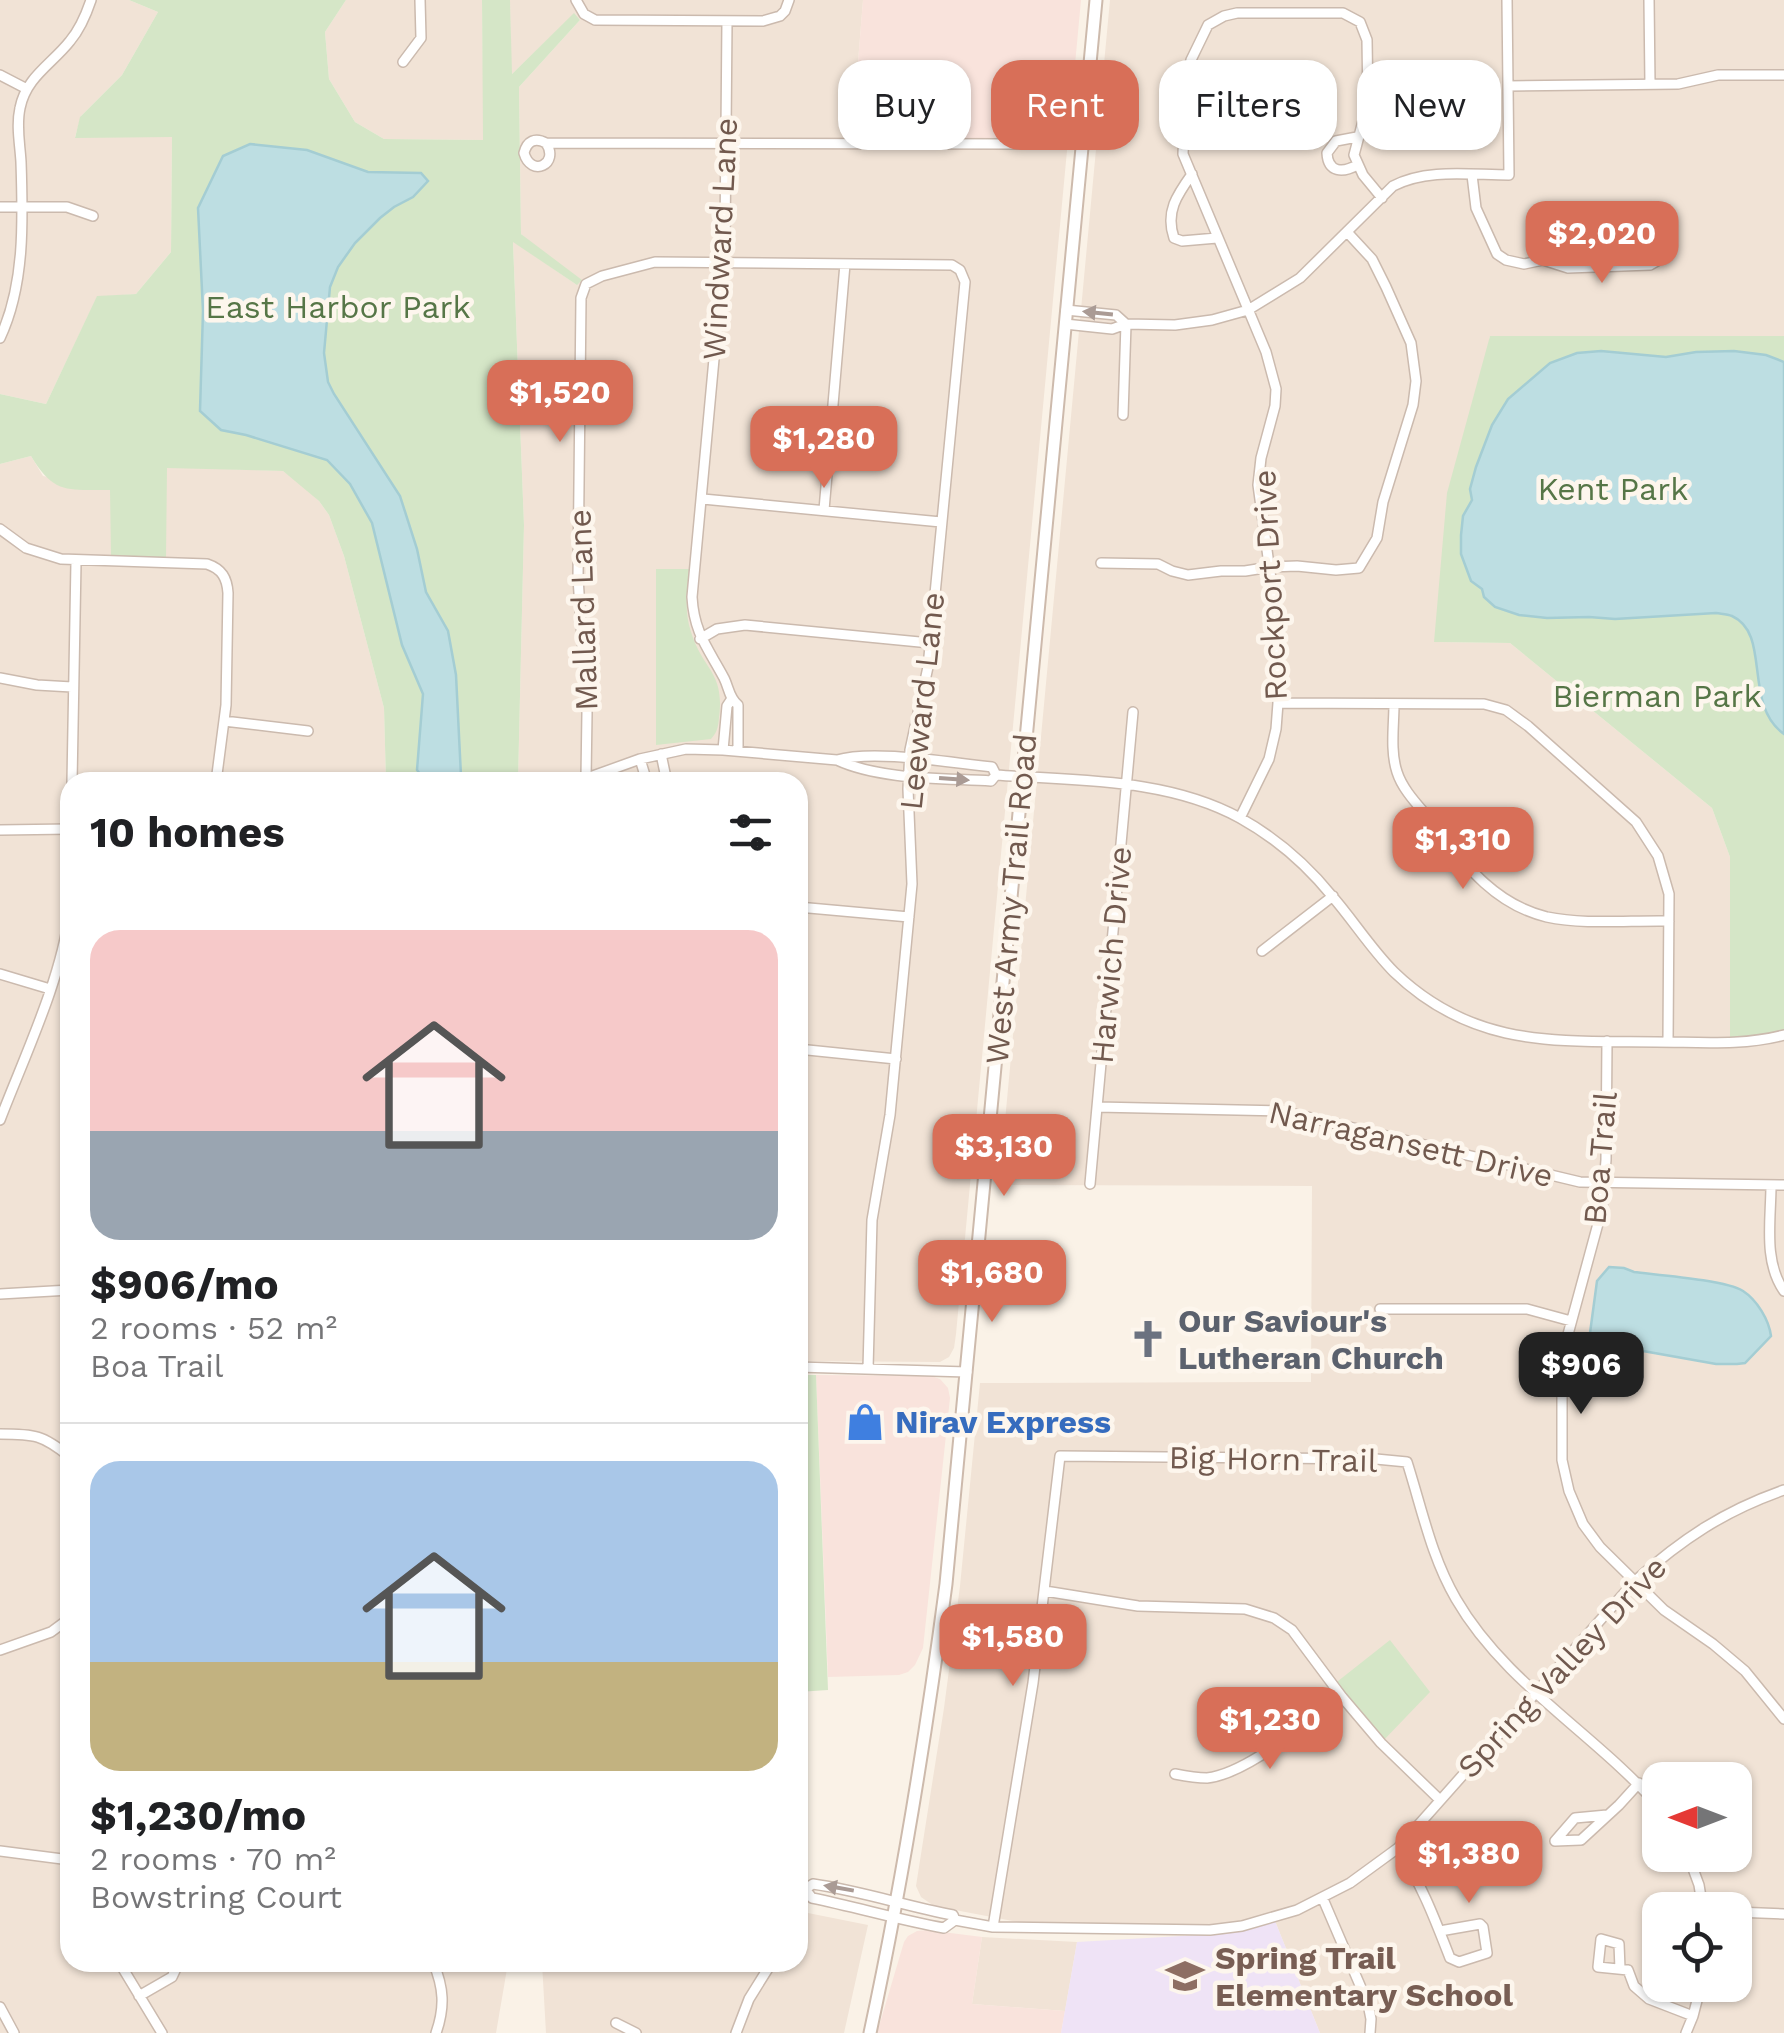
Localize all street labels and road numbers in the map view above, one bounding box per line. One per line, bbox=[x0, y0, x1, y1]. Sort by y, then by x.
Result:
street label: Windward Lane bbox=[695, 117, 745, 361]
street label: Rockport Drive bbox=[1245, 469, 1295, 701]
street label: Mallard Lane bbox=[560, 508, 606, 712]
street label: Leeward Lane bbox=[892, 590, 952, 812]
street label: West Army Trail Road bbox=[978, 732, 1044, 1066]
street label: Harwich Drive bbox=[1083, 845, 1139, 1065]
street label: Boa Trail bbox=[1575, 1090, 1625, 1226]
street label: Narragansett Drive bbox=[1265, 1093, 1557, 1195]
street label: Big Horn Trail bbox=[1168, 1438, 1378, 1480]
street label: Spring Valley Drive bbox=[1450, 1548, 1674, 1786]

